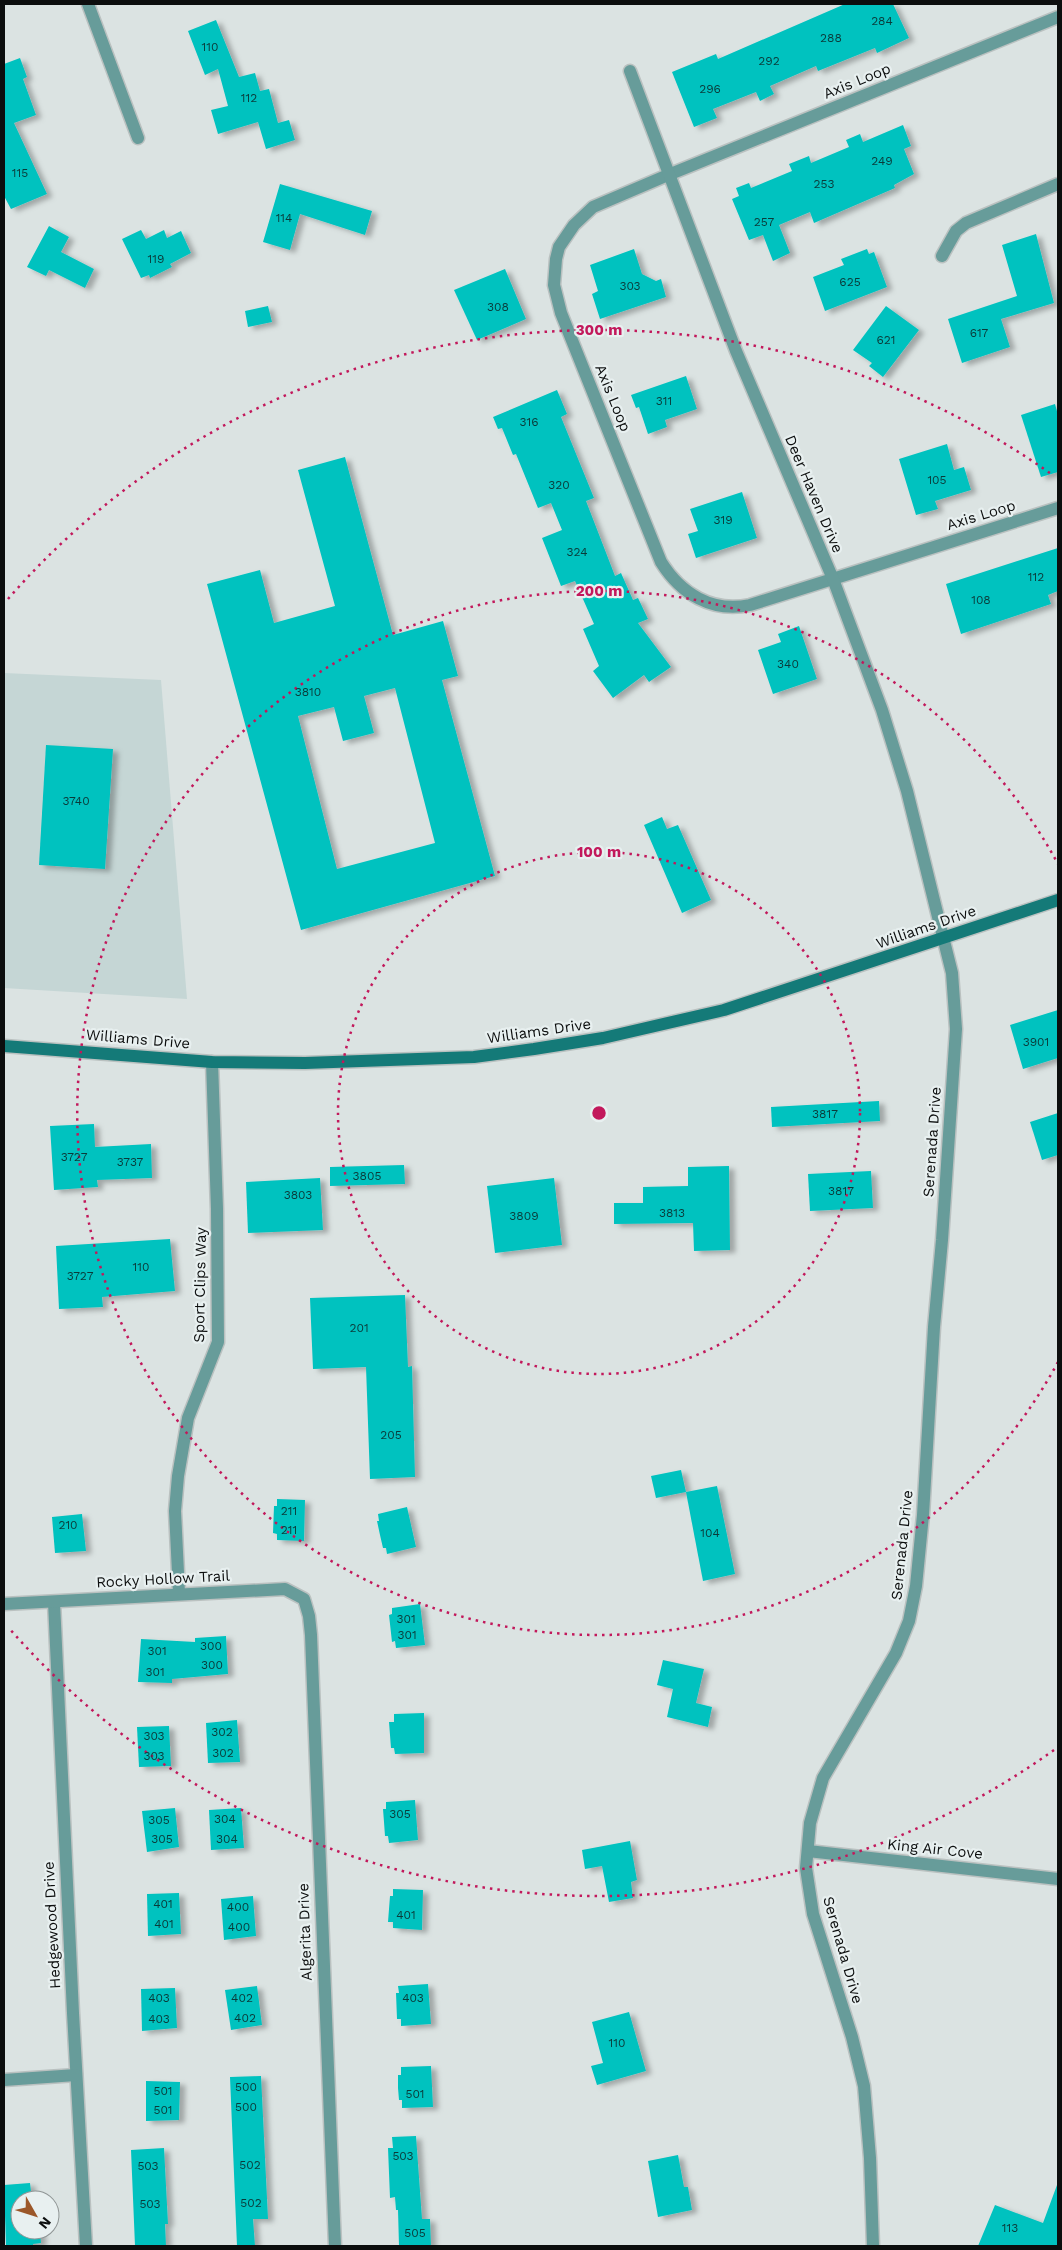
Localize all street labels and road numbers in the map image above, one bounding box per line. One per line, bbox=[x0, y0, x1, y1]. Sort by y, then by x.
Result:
street label: Axis Loop bbox=[821, 59, 893, 103]
street label: Axis Loop bbox=[591, 362, 635, 434]
street label: Deer Haven Drive bbox=[781, 432, 847, 556]
street label: Axis Loop bbox=[944, 496, 1018, 534]
street label: Williams Drive bbox=[874, 901, 978, 953]
street label: Williams Drive bbox=[486, 1015, 592, 1047]
street label: Williams Drive bbox=[85, 1025, 191, 1053]
street label: Serenada Drive bbox=[919, 1086, 945, 1198]
street label: Sport Clips Way bbox=[190, 1227, 210, 1343]
street label: Serenada Drive bbox=[887, 1489, 917, 1601]
street label: Rocky Hollow Trail bbox=[96, 1566, 231, 1591]
street label: King Air Cove bbox=[886, 1835, 984, 1863]
street label: Hedgewood Drive bbox=[40, 1861, 64, 1989]
street label: Algerita Drive bbox=[294, 1883, 316, 1981]
street label: Serenada Drive bbox=[819, 1894, 867, 2006]

